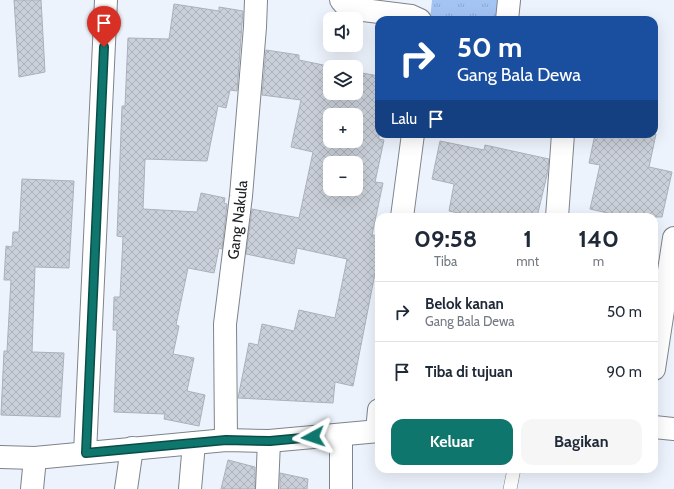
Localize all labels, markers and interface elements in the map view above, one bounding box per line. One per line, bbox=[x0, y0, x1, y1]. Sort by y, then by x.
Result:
pin bbox=[87, 6, 121, 47]
icon: arrive bbox=[93, 12, 115, 34]
map controls bbox=[323, 12, 363, 196]
button: sound bbox=[323, 12, 363, 52]
text: 50 m bbox=[457, 30, 522, 64]
icon: right bbox=[391, 32, 443, 84]
button: layers bbox=[323, 60, 363, 100]
text: Gang Bala Dewa bbox=[457, 64, 581, 86]
button: + bbox=[323, 108, 363, 148]
icon: arrive bbox=[425, 108, 447, 130]
text: Lalu bbox=[391, 110, 417, 128]
button: − bbox=[323, 156, 363, 196]
street label: Gang Nakula bbox=[224, 179, 251, 260]
text: 09:58 bbox=[414, 224, 477, 253]
text: 1 bbox=[523, 224, 532, 253]
text: 140 bbox=[578, 224, 619, 253]
text: Tiba bbox=[434, 253, 457, 269]
text: mnt bbox=[516, 253, 539, 269]
text: m bbox=[593, 253, 604, 269]
text: Belok kanan bbox=[425, 295, 504, 313]
icon: right bbox=[391, 301, 413, 323]
text: 50 m bbox=[607, 303, 642, 321]
text: Gang Bala Dewa bbox=[425, 313, 515, 329]
icon: arrive bbox=[391, 361, 413, 383]
text: Tiba di tujuan bbox=[425, 363, 513, 381]
text: 90 m bbox=[606, 363, 642, 381]
position arrow bbox=[292, 416, 334, 458]
button: Keluar bbox=[391, 419, 513, 465]
button: Bagikan bbox=[521, 419, 642, 465]

